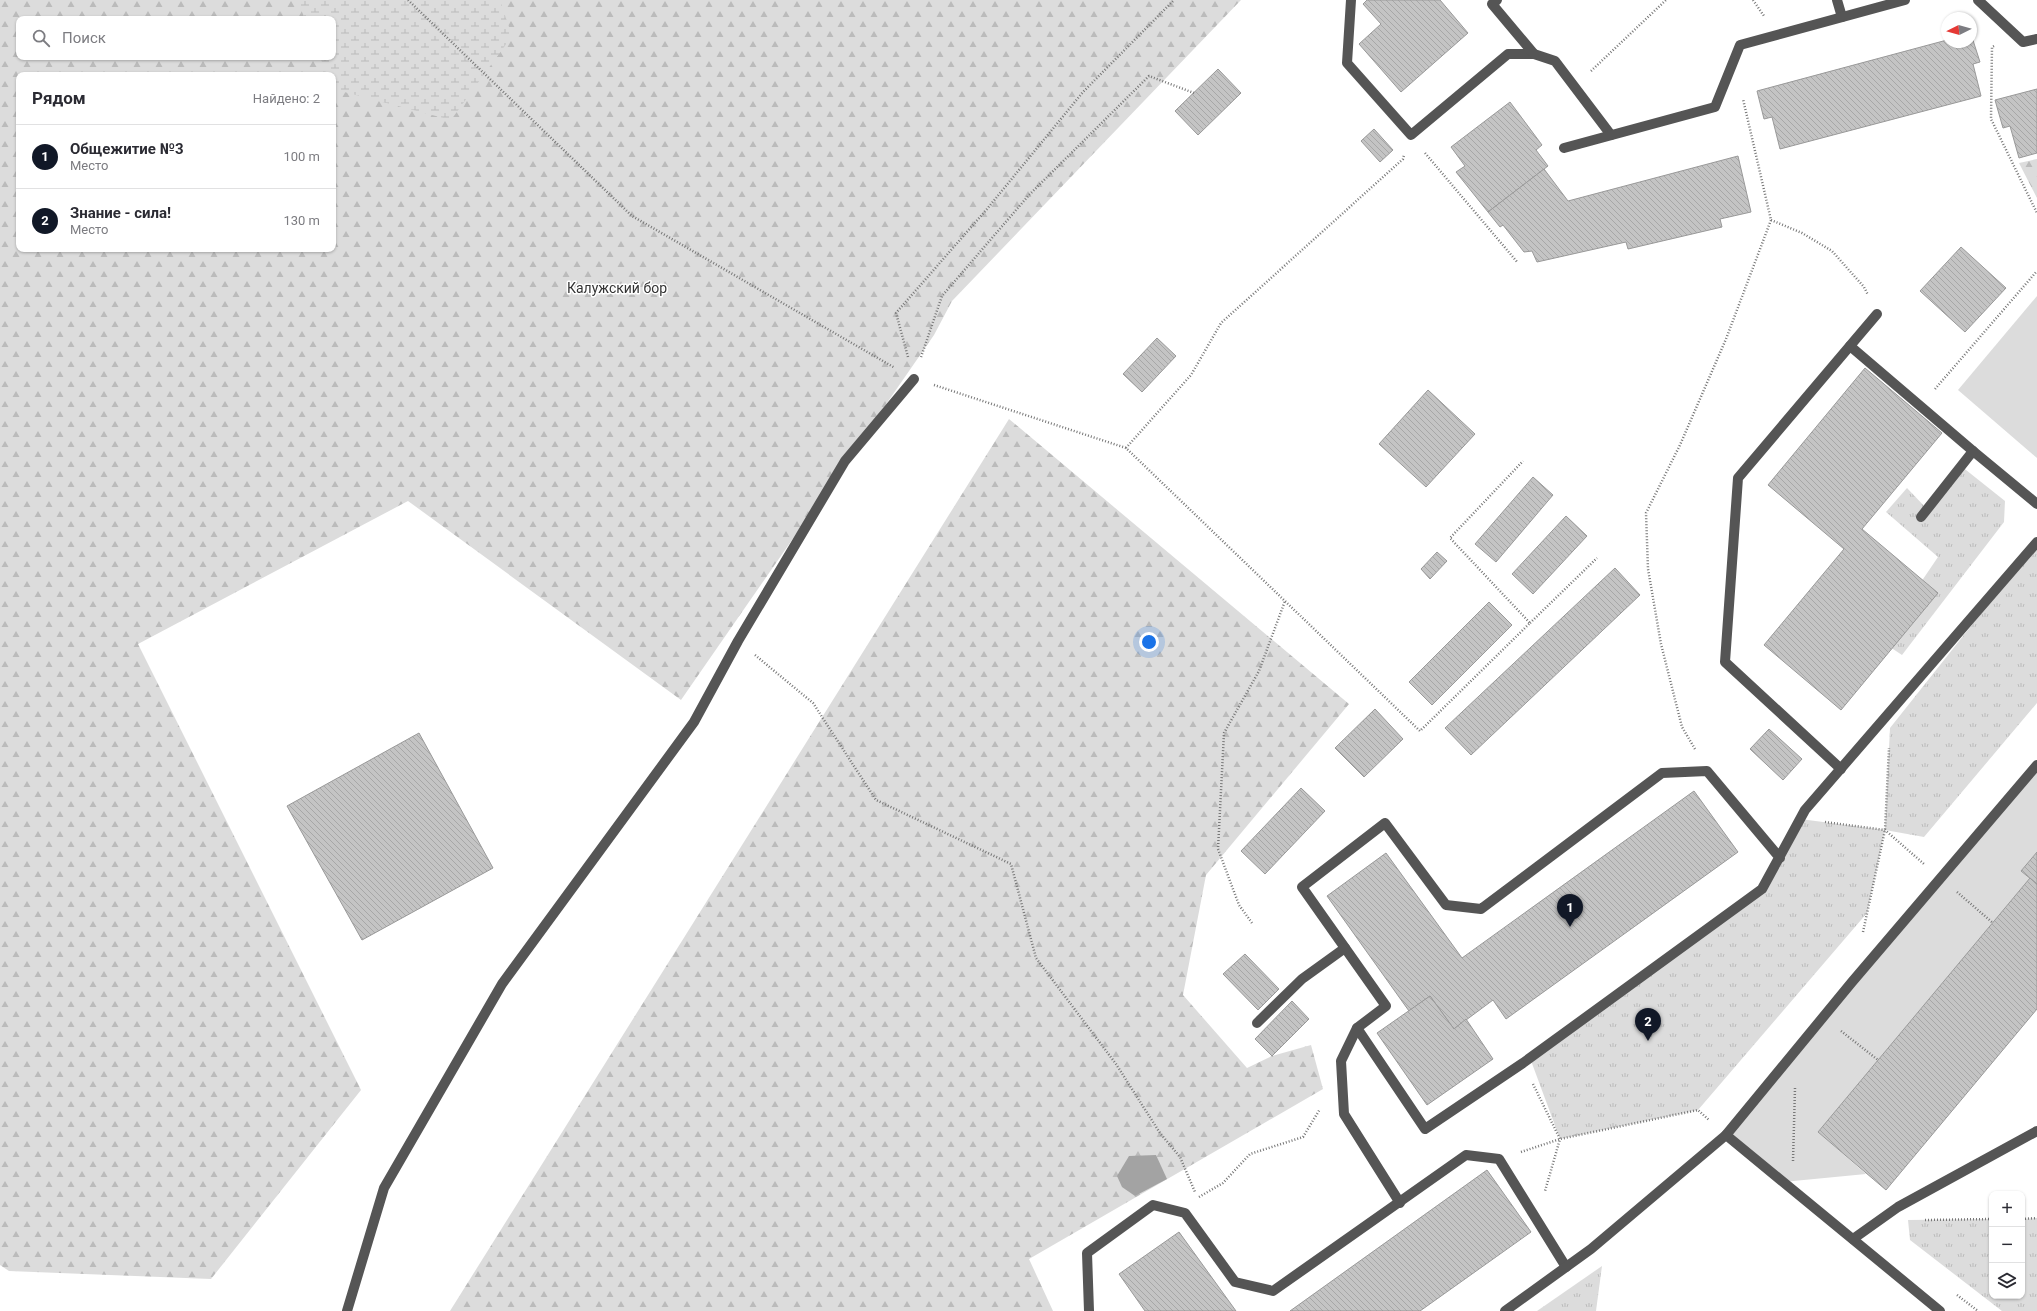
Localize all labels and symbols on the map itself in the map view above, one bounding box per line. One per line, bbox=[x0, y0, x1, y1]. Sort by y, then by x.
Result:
north arrow bbox=[1941, 12, 1977, 48]
park label: Калужский бор bbox=[567, 280, 667, 296]
your location bbox=[1139, 632, 1159, 652]
pin: 1 bbox=[1557, 894, 1583, 927]
pin: 2 bbox=[1635, 1008, 1661, 1041]

